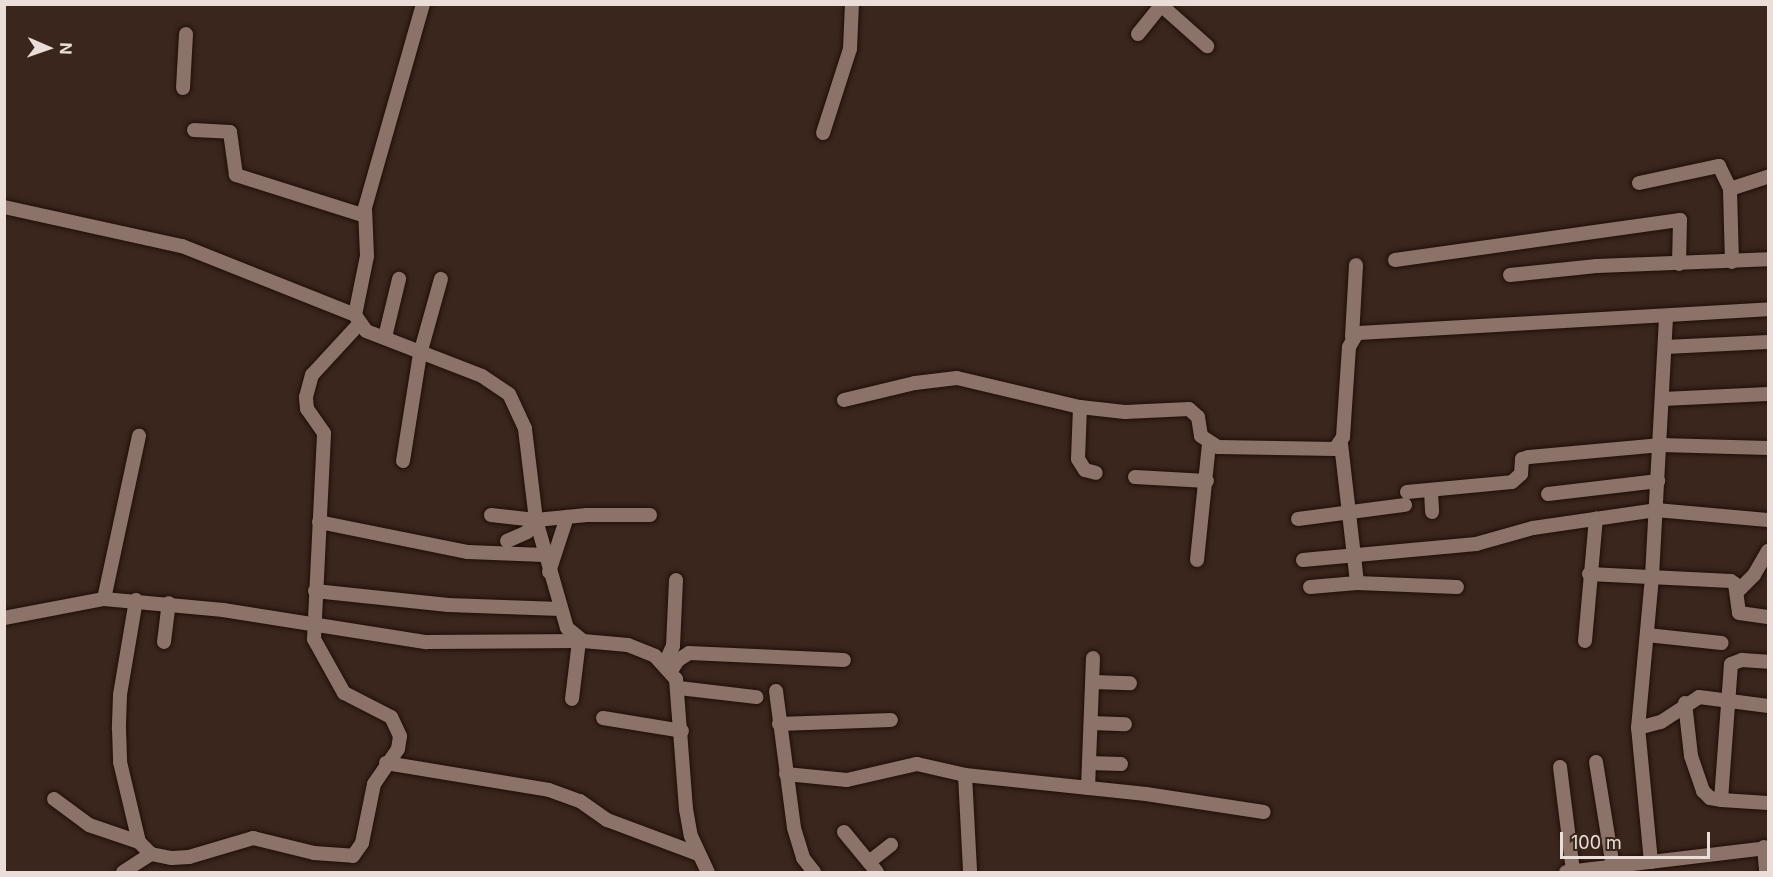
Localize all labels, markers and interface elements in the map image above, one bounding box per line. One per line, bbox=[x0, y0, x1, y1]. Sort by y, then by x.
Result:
north arrow bbox=[18, 18, 78, 78]
text: N bbox=[56, 42, 76, 55]
scale bar bbox=[1563, 820, 1713, 858]
text: 100 m bbox=[1571, 832, 1622, 853]

